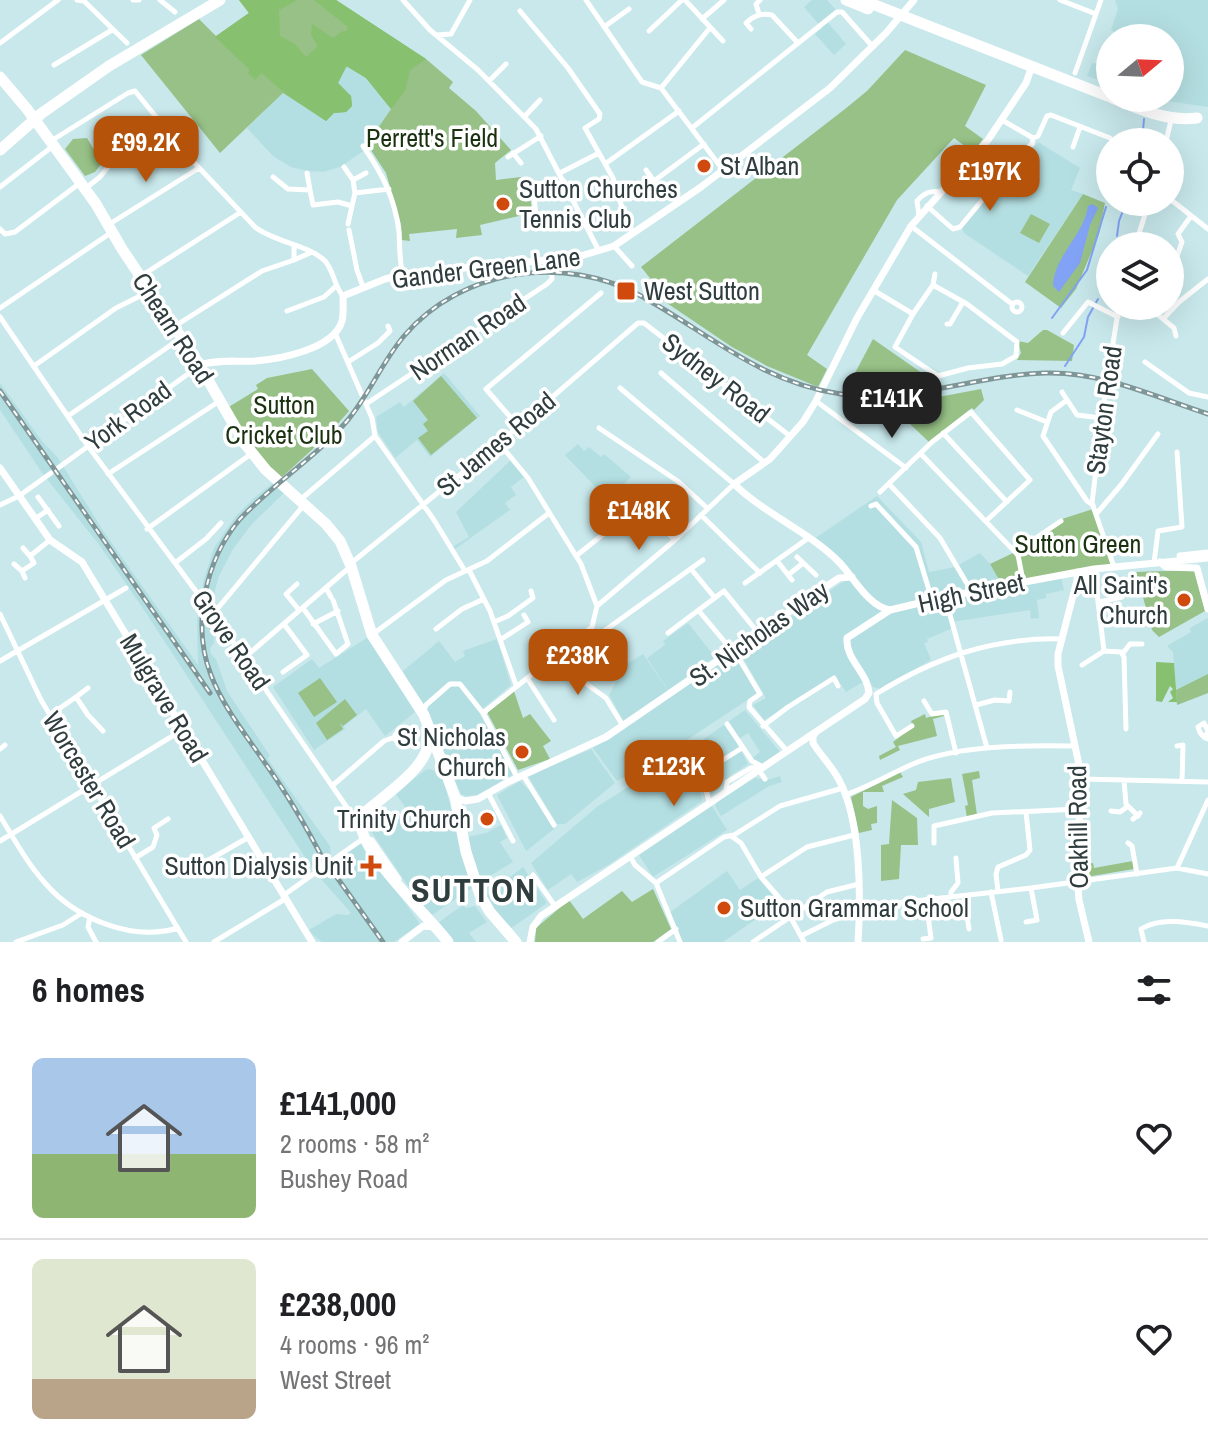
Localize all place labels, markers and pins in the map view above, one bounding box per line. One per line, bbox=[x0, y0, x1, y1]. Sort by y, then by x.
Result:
pin: £99.2K bbox=[81, 116, 211, 184]
pin: £197K bbox=[934, 145, 1046, 213]
place label: St Alban bbox=[720, 148, 799, 183]
marker: St Alban bbox=[695, 157, 713, 175]
place label: Sutton Churches Tennis Club bbox=[519, 171, 678, 236]
marker: Sutton Churches Tennis Club bbox=[494, 195, 512, 213]
place label: West Sutton bbox=[644, 273, 760, 308]
marker: West Sutton bbox=[615, 280, 637, 302]
pin: £141K bbox=[836, 372, 948, 440]
pin: £148K bbox=[583, 484, 695, 552]
place label: All Saint's Church bbox=[1073, 567, 1168, 632]
marker: All Saint's Church bbox=[1175, 591, 1193, 609]
pin: £238K bbox=[522, 629, 634, 697]
place label: St Nicholas Church bbox=[397, 719, 506, 784]
pin: £123K bbox=[618, 740, 730, 808]
marker: St Nicholas Church bbox=[513, 743, 531, 761]
place label: Trinity Church bbox=[337, 801, 471, 836]
marker: Trinity Church bbox=[478, 810, 496, 828]
place label: Sutton Dialysis Unit bbox=[165, 848, 353, 883]
marker: Sutton Dialysis Unit bbox=[360, 855, 382, 877]
place label: Sutton Grammar School bbox=[740, 890, 969, 925]
marker: Sutton Grammar School bbox=[715, 899, 733, 917]

